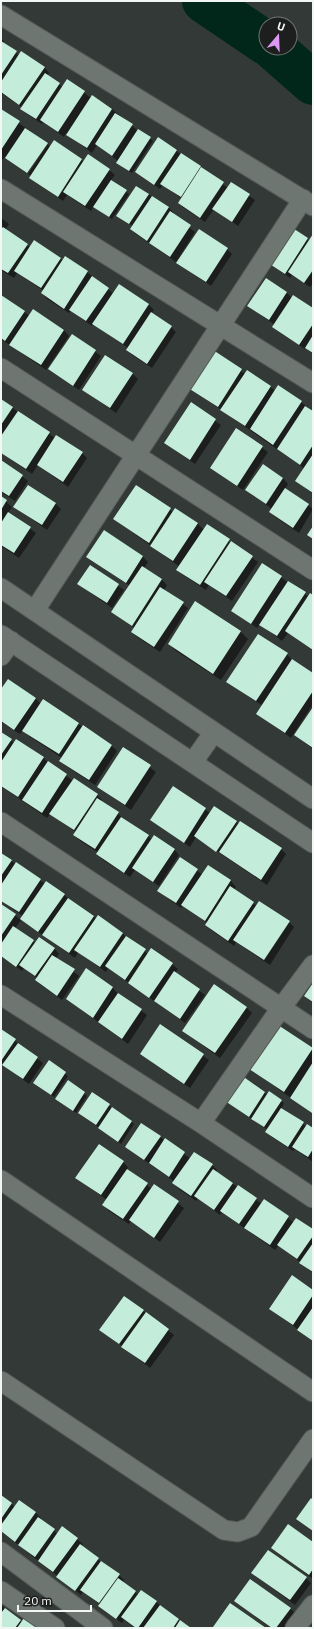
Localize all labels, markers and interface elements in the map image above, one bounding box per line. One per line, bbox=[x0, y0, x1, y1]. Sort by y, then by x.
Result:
north arrow bbox=[258, 16, 298, 56]
text: U bbox=[275, 19, 287, 34]
scale bar bbox=[18, 1587, 91, 1613]
text: 20 m bbox=[24, 1593, 52, 1608]

